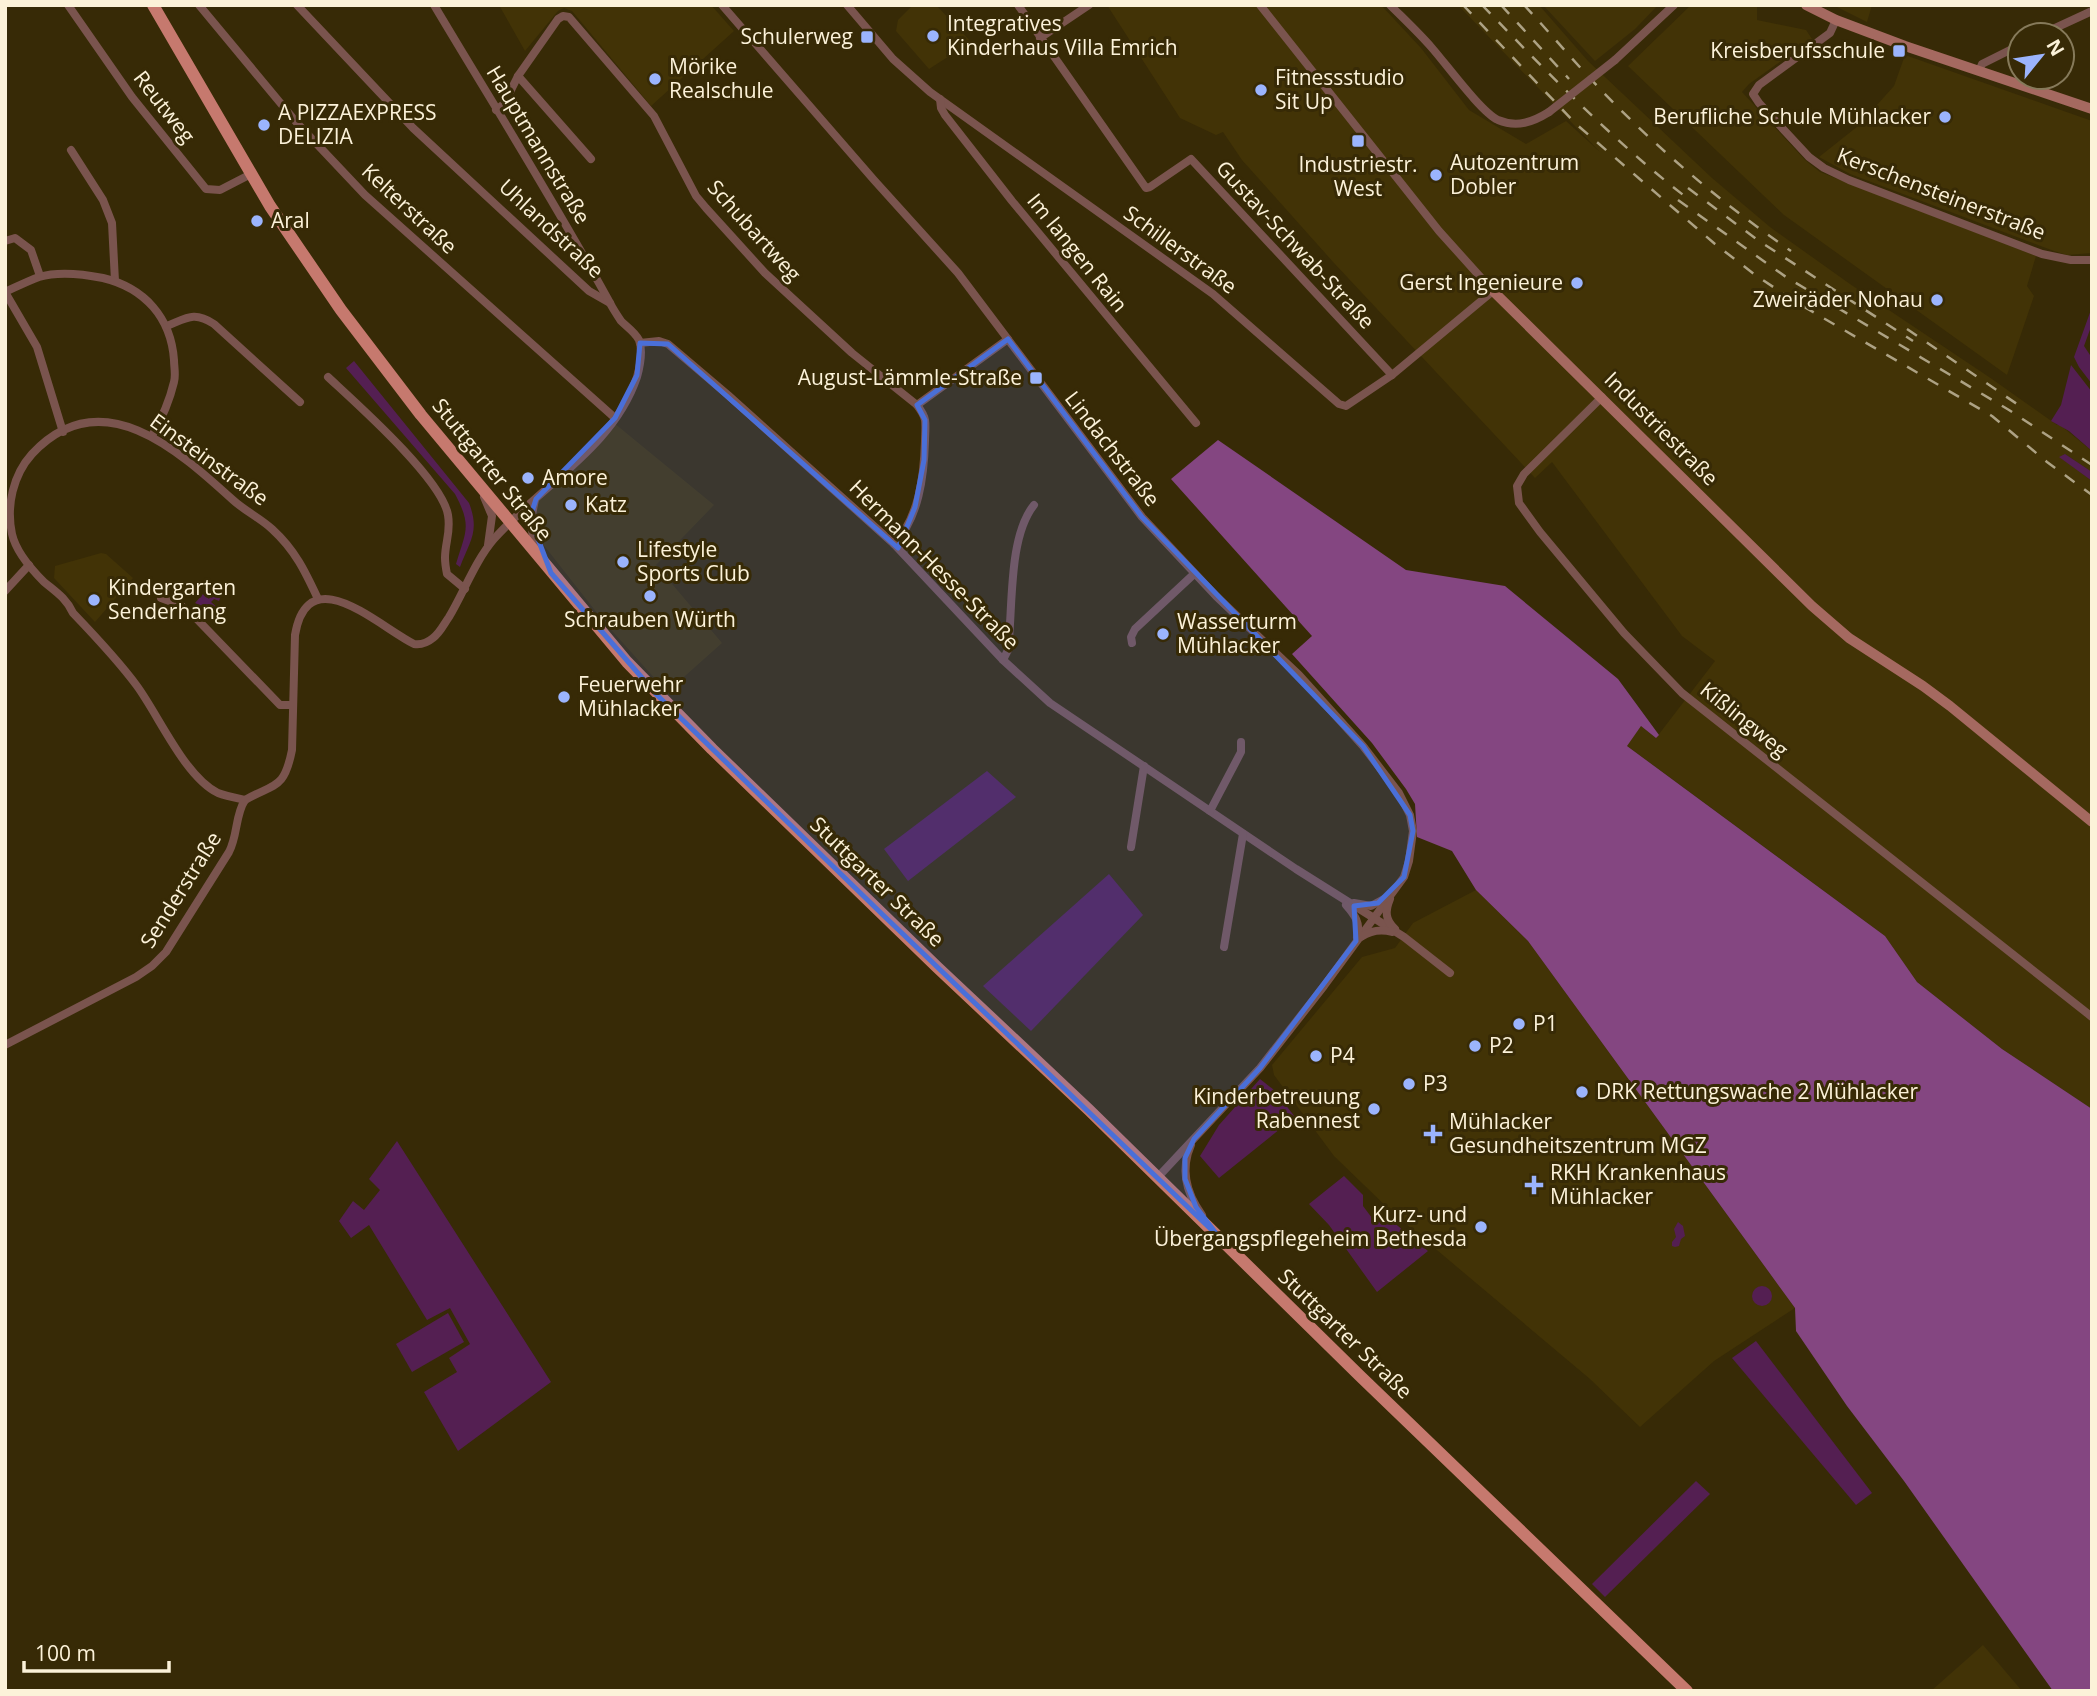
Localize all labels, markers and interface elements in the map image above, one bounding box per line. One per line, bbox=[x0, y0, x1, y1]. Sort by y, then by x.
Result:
place label: Integratives Kinderhaus Villa Emrich bbox=[947, 9, 1178, 61]
north arrow bbox=[2006, 21, 2076, 91]
place label: Schulerweg bbox=[741, 22, 853, 50]
marker: Integratives Kinderhaus Villa Emrich bbox=[925, 28, 941, 44]
marker: Schulerweg bbox=[859, 29, 875, 45]
text: N bbox=[2041, 34, 2071, 61]
place label: Kreisberufsschule bbox=[1710, 36, 1885, 64]
marker: Kreisberufsschule bbox=[1891, 43, 1907, 59]
place label: Mörike Realschule bbox=[669, 52, 774, 104]
street label: Hauptmannstraße bbox=[481, 60, 597, 229]
place label: Fitnessstudio Sit Up bbox=[1275, 63, 1404, 115]
street label: Reutweg bbox=[128, 64, 202, 148]
marker: Mörike Realschule bbox=[647, 71, 663, 87]
marker: Fitnessstudio Sit Up bbox=[1253, 82, 1269, 98]
place label: A PIZZAEXPRESS DELIZIA bbox=[278, 98, 437, 150]
place label: Berufliche Schule Mühlacker bbox=[1653, 102, 1931, 130]
marker: Berufliche Schule Mühlacker bbox=[1937, 109, 1953, 125]
marker: A PIZZAEXPRESS DELIZIA bbox=[256, 117, 272, 133]
marker: Industriestr. West bbox=[1350, 133, 1366, 149]
street label: Kerschensteinerstraße bbox=[1833, 140, 2050, 246]
place label: Autozentrum Dobler bbox=[1450, 148, 1579, 200]
place label: Industriestr. West bbox=[1298, 150, 1418, 202]
street label: Gustav-Schwab-Straße bbox=[1210, 154, 1381, 335]
street label: Kelterstraße bbox=[356, 157, 463, 260]
marker: Autozentrum Dobler bbox=[1428, 167, 1444, 183]
street label: Uhlandstraße bbox=[493, 173, 610, 284]
street label: Schubartweg bbox=[702, 174, 808, 287]
street label: Im langen Rain bbox=[1021, 187, 1134, 318]
street label: Schillerstraße bbox=[1118, 199, 1243, 300]
place label: Aral bbox=[271, 206, 310, 234]
marker: Aral bbox=[249, 213, 265, 229]
place label: Gerst Ingenieure bbox=[1399, 268, 1563, 296]
marker: Gerst Ingenieure bbox=[1569, 275, 1585, 291]
place label: Zweiräder Nohau bbox=[1753, 285, 1923, 313]
marker: Zweiräder Nohau bbox=[1929, 292, 1945, 308]
place label: August-Lämmle-Straße bbox=[798, 363, 1022, 391]
street label: Industriestraße bbox=[1599, 365, 1725, 491]
marker: August-Lämmle-Straße bbox=[1028, 370, 1044, 386]
street label: Lindachstraße bbox=[1059, 385, 1167, 512]
street label: Stuttgarter Straße bbox=[427, 392, 559, 547]
street label: Einsteinstraße bbox=[145, 407, 274, 512]
place label: Amore bbox=[542, 463, 608, 491]
marker: Amore bbox=[520, 470, 536, 486]
street label: Hermann-Hesse-Straße bbox=[844, 473, 1026, 655]
place label: Katz bbox=[585, 490, 627, 518]
marker: Katz bbox=[563, 497, 579, 513]
place label: Lifestyle Sports Club bbox=[637, 535, 750, 587]
marker: Lifestyle Sports Club bbox=[615, 554, 631, 570]
place label: Kindergarten Senderhang bbox=[108, 573, 236, 625]
marker: Schrauben Würth bbox=[642, 588, 658, 604]
marker: Kindergarten Senderhang bbox=[86, 592, 102, 608]
place label: Schrauben Würth bbox=[564, 605, 736, 633]
place label: Wasserturm Mühlacker bbox=[1177, 607, 1297, 659]
marker: Wasserturm Mühlacker bbox=[1155, 626, 1171, 642]
place label: Feuerwehr Mühlacker bbox=[578, 670, 684, 722]
street label: Kißlingweg bbox=[1695, 675, 1794, 763]
marker: Feuerwehr Mühlacker bbox=[556, 689, 572, 705]
street label: Stuttgarter Straße bbox=[805, 810, 951, 952]
street label: Senderstraße bbox=[133, 826, 227, 953]
place label: P1 bbox=[1533, 1009, 1558, 1037]
marker: P1 bbox=[1511, 1016, 1527, 1032]
place label: P2 bbox=[1489, 1031, 1514, 1059]
marker: P2 bbox=[1467, 1038, 1483, 1054]
place label: P4 bbox=[1330, 1041, 1355, 1069]
marker: P4 bbox=[1308, 1048, 1324, 1064]
place label: P3 bbox=[1423, 1069, 1448, 1097]
marker: P3 bbox=[1401, 1076, 1417, 1092]
place label: DRK Rettungswache 2 Mühlacker bbox=[1596, 1077, 1918, 1105]
place label: Kinderbetreuung Rabennest bbox=[1193, 1082, 1360, 1134]
marker: DRK Rettungswache 2 Mühlacker bbox=[1574, 1084, 1590, 1100]
marker: Kinderbetreuung Rabennest bbox=[1366, 1101, 1382, 1117]
place label: Mühlacker Gesundheitszentrum MGZ bbox=[1449, 1107, 1707, 1159]
marker: Mühlacker Gesundheitszentrum MGZ bbox=[1423, 1124, 1443, 1144]
place label: RKH Krankenhaus Mühlacker bbox=[1550, 1158, 1726, 1210]
marker: RKH Krankenhaus Mühlacker bbox=[1524, 1175, 1544, 1195]
place label: Kurz- und Übergangspflegeheim Bethesda bbox=[1154, 1200, 1467, 1252]
marker: Kurz- und Übergangspflegeheim Bethesda bbox=[1473, 1219, 1489, 1235]
street label: Stuttgarter Straße bbox=[1273, 1262, 1419, 1404]
scale bar bbox=[24, 1630, 170, 1674]
text: 100 m bbox=[35, 1639, 96, 1667]

